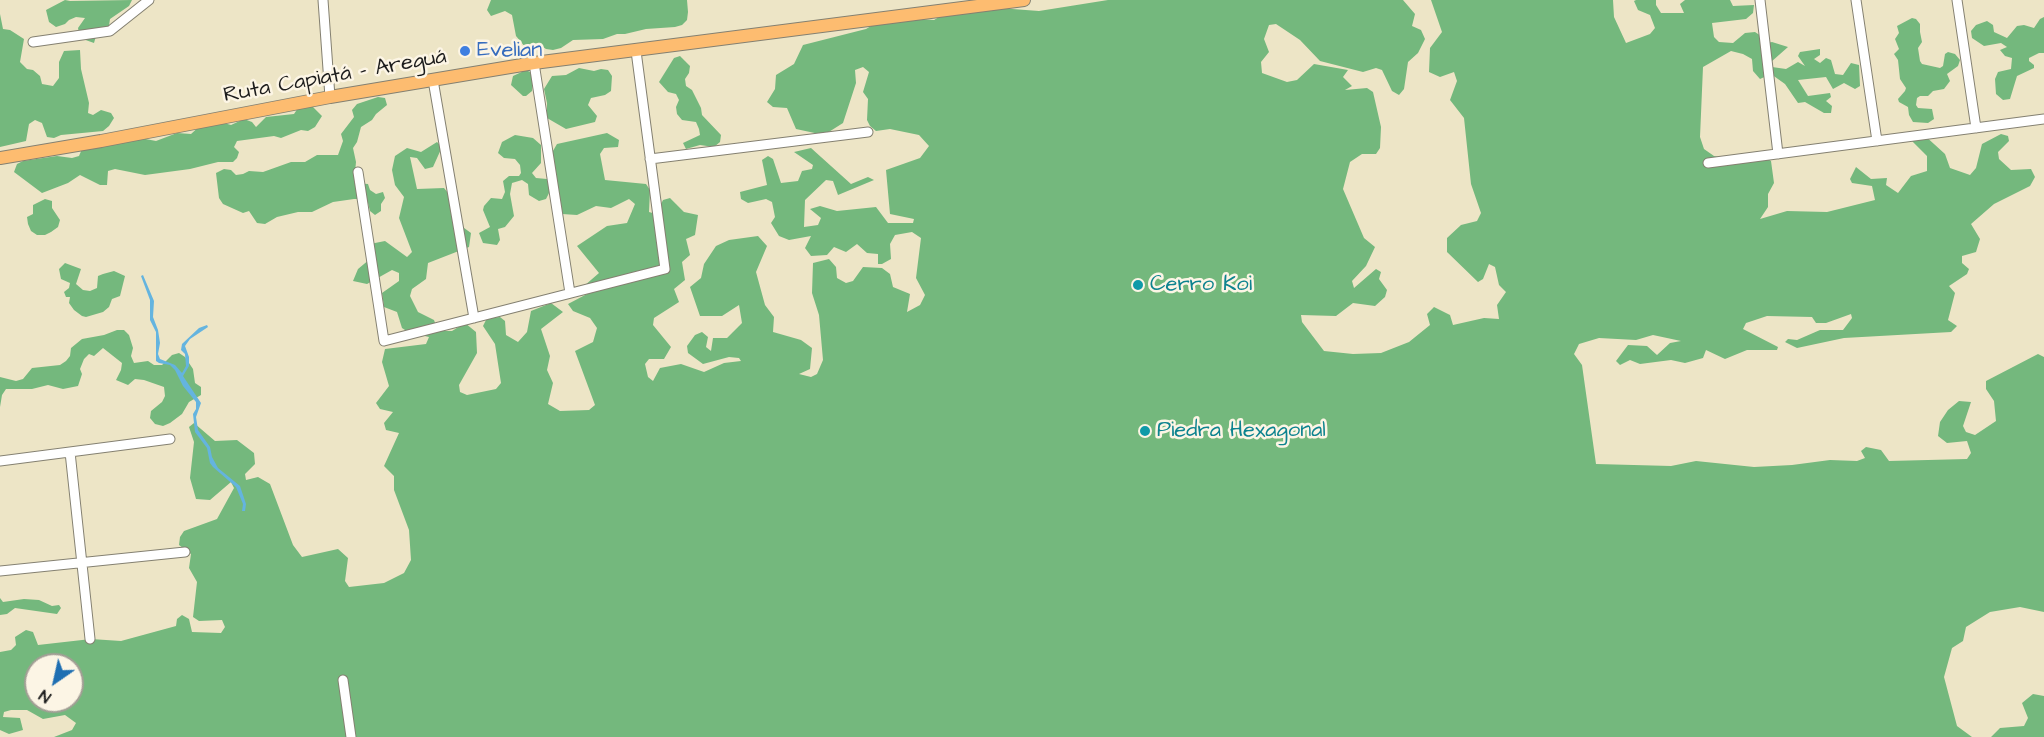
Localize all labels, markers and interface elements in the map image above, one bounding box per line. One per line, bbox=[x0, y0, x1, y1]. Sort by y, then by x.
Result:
place label: Evelian bbox=[477, 38, 542, 64]
street label: Ruta Capiatá - Areguá bbox=[222, 44, 448, 110]
marker: Evelian bbox=[458, 44, 472, 58]
place label: Cerro Koi bbox=[1150, 272, 1252, 298]
marker: Cerro Koi bbox=[1131, 278, 1145, 292]
place label: Piedra Hexagonal bbox=[1157, 418, 1326, 444]
marker: Piedra Hexagonal bbox=[1138, 424, 1152, 438]
north arrow bbox=[24, 653, 84, 713]
text: N bbox=[35, 684, 55, 708]

